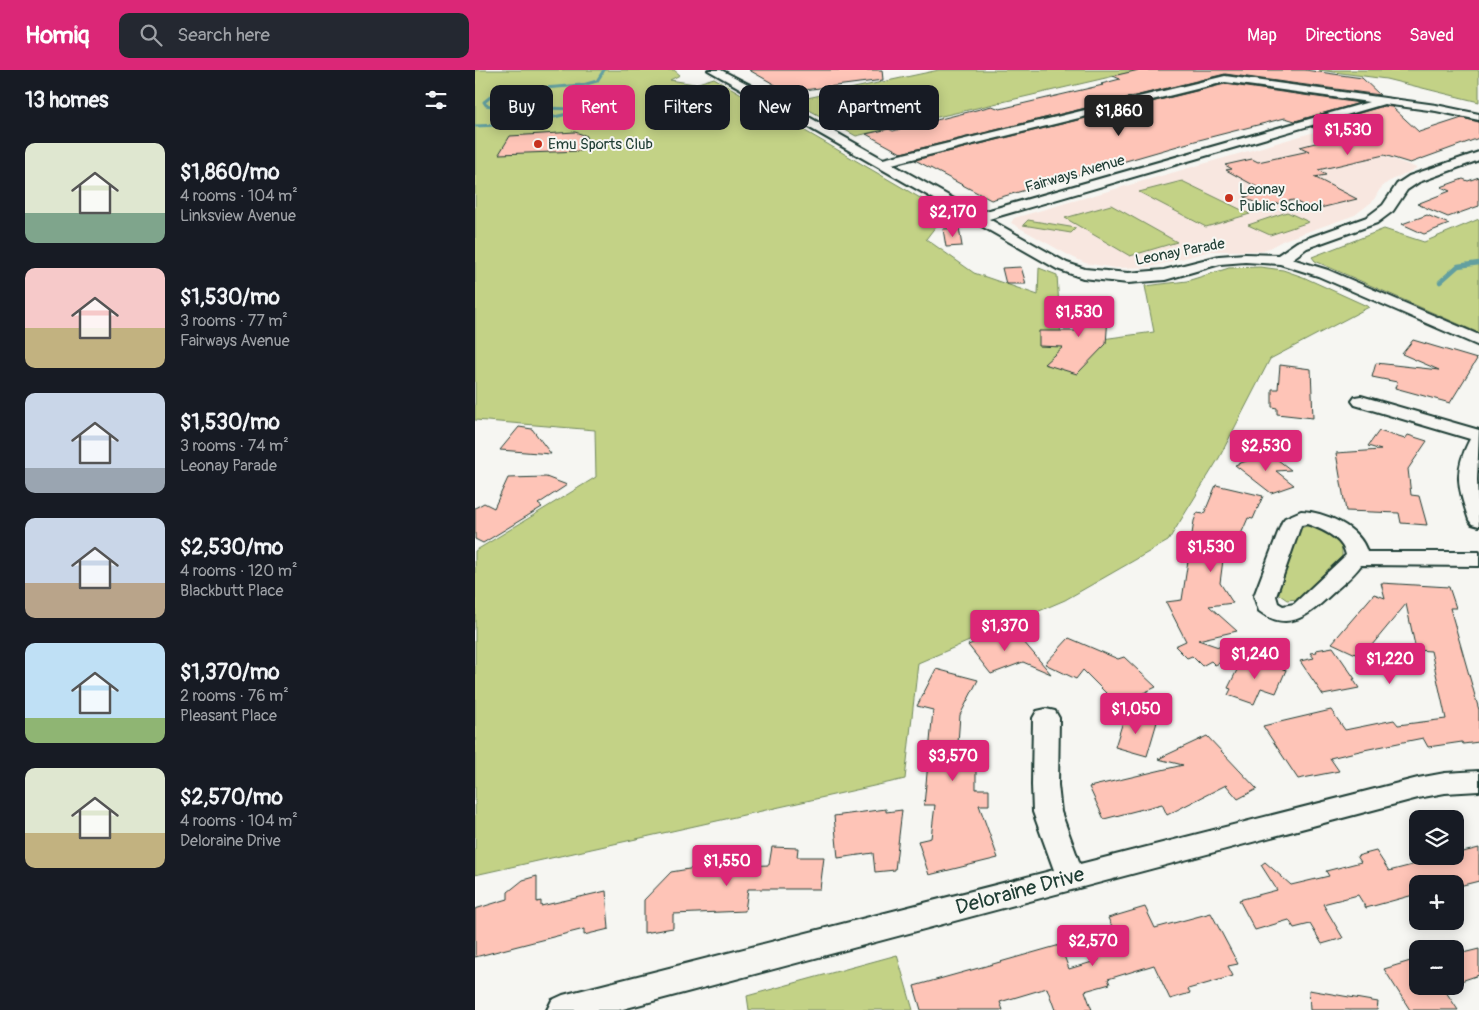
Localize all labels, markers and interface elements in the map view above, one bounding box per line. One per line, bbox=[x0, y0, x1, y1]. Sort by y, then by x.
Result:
search box bbox=[119, 13, 469, 58]
text: Homiq bbox=[25, 21, 89, 50]
icon: search bbox=[137, 21, 165, 49]
text: Search here bbox=[177, 23, 270, 47]
text: Map bbox=[1247, 24, 1277, 47]
text: Directions bbox=[1305, 24, 1381, 47]
text: Saved bbox=[1409, 24, 1454, 47]
chip: Buy bbox=[490, 85, 553, 130]
chip: Rent bbox=[563, 85, 635, 130]
chip: Filters bbox=[645, 85, 730, 130]
chip: New bbox=[740, 85, 809, 130]
chip: Apartment bbox=[819, 85, 939, 130]
icon: filters bbox=[422, 86, 450, 114]
text: 13 homes bbox=[25, 87, 108, 114]
pin: $1,860 bbox=[1078, 94, 1160, 137]
text: $1,860 bbox=[1095, 101, 1143, 121]
pin: $1,530 bbox=[1307, 114, 1389, 156]
text: $1,530 bbox=[1324, 120, 1372, 140]
place label: Emu Sports Club bbox=[548, 135, 653, 154]
marker: Emu Sports Club bbox=[532, 138, 544, 150]
street label: Fairways Avenue bbox=[1023, 151, 1128, 197]
text: $1,860/mo bbox=[180, 159, 280, 186]
icon: home bbox=[65, 163, 125, 223]
place label: Leonay Public School bbox=[1239, 180, 1322, 216]
text: 4 rooms · 104 m² bbox=[180, 186, 298, 206]
marker: Leonay Public School bbox=[1223, 192, 1235, 204]
pin: $2,170 bbox=[912, 196, 994, 238]
text: $2,170 bbox=[929, 202, 977, 222]
text: Linksview Avenue bbox=[180, 206, 296, 226]
street label: Leonay Parade bbox=[1134, 234, 1227, 270]
text: $1,530/mo bbox=[180, 284, 280, 311]
icon: home bbox=[65, 288, 125, 348]
pin: $1,530 bbox=[1038, 296, 1120, 338]
text: $1,530 bbox=[1055, 302, 1103, 322]
text: 3 rooms · 77 m² bbox=[180, 311, 288, 331]
text: Fairways Avenue bbox=[180, 331, 290, 351]
text: $1,530/mo bbox=[180, 409, 280, 436]
icon: home bbox=[65, 413, 125, 473]
pin: $2,530 bbox=[1225, 430, 1307, 472]
text: 3 rooms · 74 m² bbox=[180, 436, 289, 456]
text: $2,530 bbox=[1241, 436, 1291, 456]
text: Leonay Parade bbox=[180, 456, 277, 476]
pin: $1,530 bbox=[1170, 530, 1252, 573]
text: $2,530/mo bbox=[180, 534, 283, 561]
text: $1,530 bbox=[1187, 537, 1235, 557]
icon: home bbox=[65, 538, 125, 598]
text: 4 rooms · 120 m² bbox=[180, 561, 297, 581]
text: Blackbutt Place bbox=[180, 581, 283, 601]
pin: $1,370 bbox=[964, 610, 1046, 652]
text: $1,370 bbox=[981, 616, 1029, 636]
pin: $1,240 bbox=[1214, 638, 1296, 680]
pin: $1,220 bbox=[1349, 642, 1431, 685]
text: $1,240 bbox=[1231, 644, 1279, 664]
text: $1,220 bbox=[1366, 649, 1414, 669]
text: $1,370/mo bbox=[180, 659, 280, 686]
icon: home bbox=[65, 663, 125, 723]
text: 2 rooms · 76 m² bbox=[180, 686, 289, 706]
pin: $1,050 bbox=[1095, 692, 1177, 735]
text: $1,050 bbox=[1111, 699, 1161, 719]
text: Pleasant Place bbox=[180, 706, 277, 726]
pin: $3,570 bbox=[912, 740, 994, 782]
text: $3,570 bbox=[928, 746, 978, 766]
text: $2,570/mo bbox=[180, 784, 283, 811]
icon: home bbox=[65, 788, 125, 848]
map controls bbox=[1409, 810, 1464, 995]
button: layers bbox=[1409, 810, 1464, 865]
text: 4 rooms · 104 m² bbox=[180, 811, 298, 831]
text: Deloraine Drive bbox=[180, 831, 281, 851]
pin: $1,550 bbox=[686, 844, 768, 887]
text: $1,550 bbox=[703, 851, 751, 871]
street label: Deloraine Drive bbox=[953, 861, 1088, 921]
button: + bbox=[1409, 875, 1464, 930]
pin: $2,570 bbox=[1052, 924, 1134, 967]
text: $2,570 bbox=[1068, 931, 1118, 951]
button: − bbox=[1409, 940, 1464, 995]

